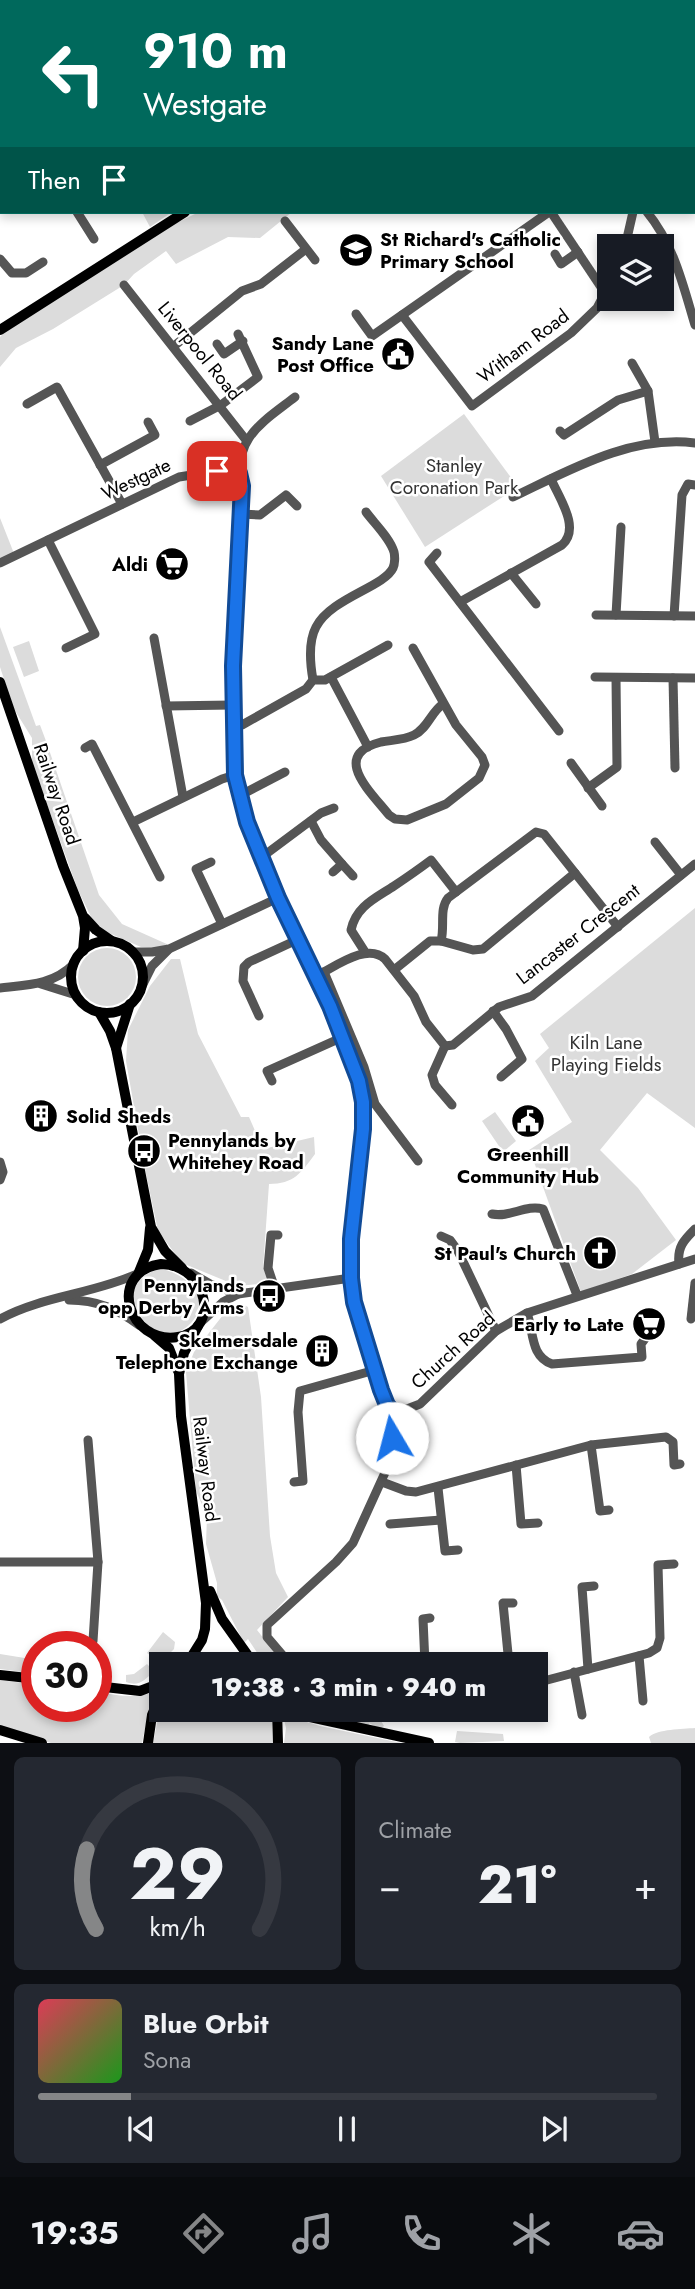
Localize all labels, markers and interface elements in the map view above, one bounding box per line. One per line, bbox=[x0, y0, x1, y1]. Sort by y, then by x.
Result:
text: 910 m bbox=[143, 16, 288, 86]
icon: left bbox=[28, 28, 119, 119]
text: Westgate bbox=[143, 81, 267, 127]
text: Then bbox=[28, 161, 81, 199]
icon: arrive bbox=[95, 161, 133, 199]
place label: St Richard's Catholic Primary School bbox=[380, 226, 561, 275]
school or university icon: St Richard's Catholic Primary School bbox=[337, 231, 375, 269]
map controls bbox=[597, 234, 674, 311]
button: layers bbox=[597, 234, 674, 311]
street label: Liverpool Road bbox=[152, 296, 248, 406]
street label: Witham Road bbox=[471, 302, 575, 390]
place label: Sandy Lane Post Office bbox=[272, 330, 374, 379]
public building icon: Sandy Lane Post Office bbox=[379, 335, 417, 373]
pin bbox=[187, 441, 247, 501]
street label: Westgate bbox=[97, 451, 175, 507]
icon: arrive bbox=[198, 452, 236, 490]
park label: Stanley Coronation Park bbox=[390, 452, 519, 501]
supermarket icon: Aldi bbox=[153, 545, 191, 583]
place label: Aldi bbox=[111, 551, 148, 578]
street label: Railway Road bbox=[27, 739, 87, 849]
street label: Lancaster Crescent bbox=[511, 877, 646, 991]
park label: Kiln Lane Playing Fields bbox=[551, 1029, 662, 1078]
building icon: Solid Sheds bbox=[22, 1097, 60, 1135]
public building icon: Greenhill Community Hub bbox=[509, 1102, 547, 1140]
place label: Solid Sheds bbox=[66, 1103, 171, 1130]
place label: Pennylands by Whitehey Road bbox=[168, 1127, 304, 1176]
bus stop icon: Pennylands by Whitehey Road bbox=[125, 1132, 163, 1170]
place label: Greenhill Community Hub bbox=[457, 1141, 599, 1190]
church icon: St Paul's Church bbox=[581, 1234, 619, 1272]
place label: St Paul's Church bbox=[434, 1240, 576, 1267]
place label: Pennylands opp Derby Arms bbox=[98, 1272, 244, 1321]
bus stop icon: Pennylands opp Derby Arms bbox=[250, 1277, 288, 1315]
street label: Church Road bbox=[405, 1305, 501, 1395]
supermarket icon: Early to Late bbox=[630, 1305, 668, 1343]
place label: Early to Late bbox=[514, 1311, 624, 1338]
place label: Skelmersdale Telephone Exchange bbox=[116, 1327, 298, 1376]
building icon: Skelmersdale Telephone Exchange bbox=[303, 1332, 341, 1370]
position arrow bbox=[355, 1401, 429, 1475]
street label: Railway Road bbox=[186, 1415, 226, 1523]
speed limit sign: 30 bbox=[21, 1631, 112, 1722]
text: 19:38 · 3 min · 940 m bbox=[211, 1668, 486, 1706]
text: Climate bbox=[379, 1813, 452, 1847]
text: 29 bbox=[129, 1822, 225, 1927]
text: 21° bbox=[478, 1847, 557, 1923]
text: − bbox=[379, 1858, 401, 1913]
text: + bbox=[634, 1858, 657, 1913]
text: km/h bbox=[149, 1909, 206, 1945]
text: Blue Orbit bbox=[143, 2005, 268, 2043]
text: Sona bbox=[143, 2043, 191, 2077]
icon: previous bbox=[122, 2110, 160, 2148]
icon: pause bbox=[328, 2110, 366, 2148]
icon: next bbox=[535, 2110, 573, 2148]
icon: directions bbox=[179, 2209, 228, 2258]
icon: music bbox=[288, 2209, 337, 2258]
icon: phone bbox=[397, 2209, 446, 2258]
icon: climate bbox=[507, 2209, 556, 2258]
icon: car bbox=[616, 2209, 665, 2258]
text: 19:35 bbox=[30, 2210, 119, 2256]

